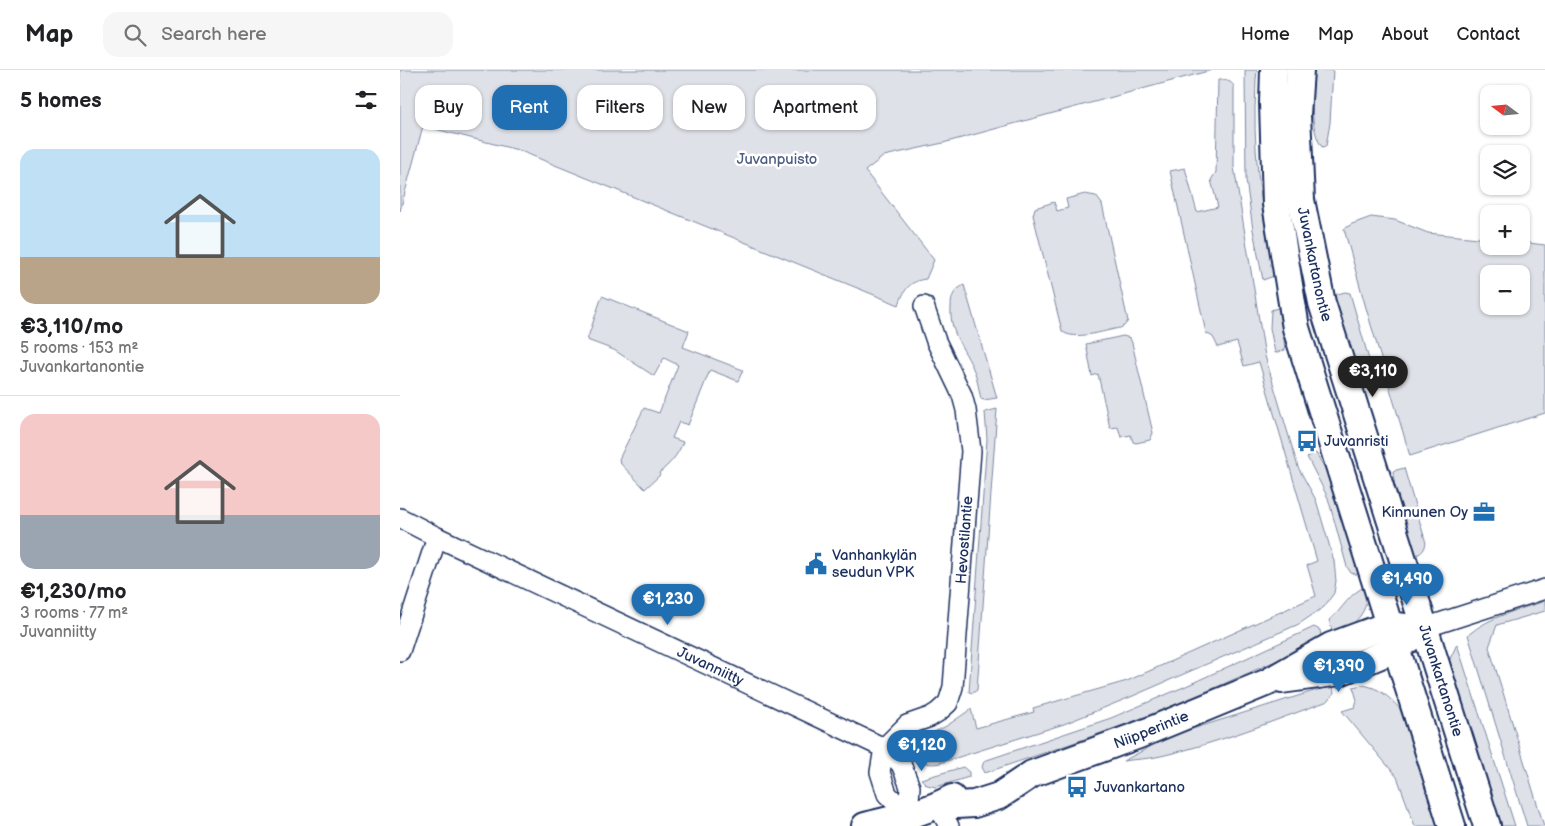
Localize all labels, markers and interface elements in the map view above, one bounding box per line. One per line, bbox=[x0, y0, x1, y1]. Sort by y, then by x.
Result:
search box bbox=[103, 12, 453, 57]
text: Map bbox=[25, 20, 73, 49]
icon: search bbox=[121, 21, 149, 49]
text: Search here bbox=[161, 23, 267, 46]
text: Home bbox=[1241, 24, 1290, 45]
text: Map bbox=[1318, 24, 1354, 45]
text: About bbox=[1382, 24, 1429, 45]
text: Contact bbox=[1457, 24, 1520, 45]
chip: Buy bbox=[415, 85, 482, 130]
chip: Rent bbox=[492, 85, 567, 130]
chip: Filters bbox=[577, 85, 663, 130]
chip: New bbox=[673, 85, 745, 130]
chip: Apartment bbox=[755, 85, 876, 130]
north arrow bbox=[1480, 85, 1530, 135]
map controls bbox=[1480, 85, 1530, 315]
icon: filters bbox=[352, 86, 380, 114]
text: 5 homes bbox=[20, 88, 102, 113]
button: layers bbox=[1480, 145, 1530, 195]
park label: Juvanpuisto bbox=[737, 150, 817, 169]
icon: home bbox=[155, 181, 245, 271]
button: + bbox=[1480, 205, 1530, 255]
street label: Juvankartanontie bbox=[1293, 206, 1336, 324]
button: − bbox=[1480, 265, 1530, 315]
text: €3,110/mo bbox=[20, 314, 123, 339]
text: 5 rooms · 153 m² bbox=[20, 339, 138, 358]
pin: €3,110 bbox=[1332, 356, 1414, 398]
text: Juvankartanontie bbox=[20, 358, 144, 377]
text: €3,110 bbox=[1349, 362, 1397, 381]
bus stop icon: Juvanristi bbox=[1294, 428, 1320, 454]
place label: Juvanristi bbox=[1324, 432, 1389, 451]
icon: home bbox=[155, 447, 245, 537]
street label: Hevostilantie bbox=[952, 495, 978, 585]
office icon: Kinnunen Oy bbox=[1471, 499, 1497, 525]
place label: Kinnunen Oy bbox=[1382, 503, 1468, 522]
place label: Vanhankylän seudun VPK bbox=[832, 546, 917, 582]
public building icon: Vanhankylän seudun VPK bbox=[803, 551, 829, 577]
pin: €1,490 bbox=[1366, 564, 1448, 606]
text: €1,490 bbox=[1381, 570, 1433, 589]
text: €1,230/mo bbox=[20, 579, 126, 604]
pin: €1,230 bbox=[627, 584, 709, 626]
text: €1,230 bbox=[643, 590, 693, 609]
text: 3 rooms · 77 m² bbox=[20, 604, 128, 623]
street label: Juvankartanontie bbox=[1414, 622, 1467, 739]
text: Juvanniitty bbox=[20, 623, 96, 642]
street label: Juvanniitty bbox=[674, 643, 747, 691]
pin: €1,390 bbox=[1298, 650, 1380, 693]
text: €1,390 bbox=[1313, 657, 1365, 676]
street label: Niipperintie bbox=[1111, 707, 1192, 753]
pin: €1,120 bbox=[881, 730, 963, 772]
text: €1,120 bbox=[898, 736, 946, 755]
bus stop icon: Juvankartano bbox=[1064, 774, 1090, 800]
place label: Juvankartano bbox=[1094, 778, 1185, 797]

